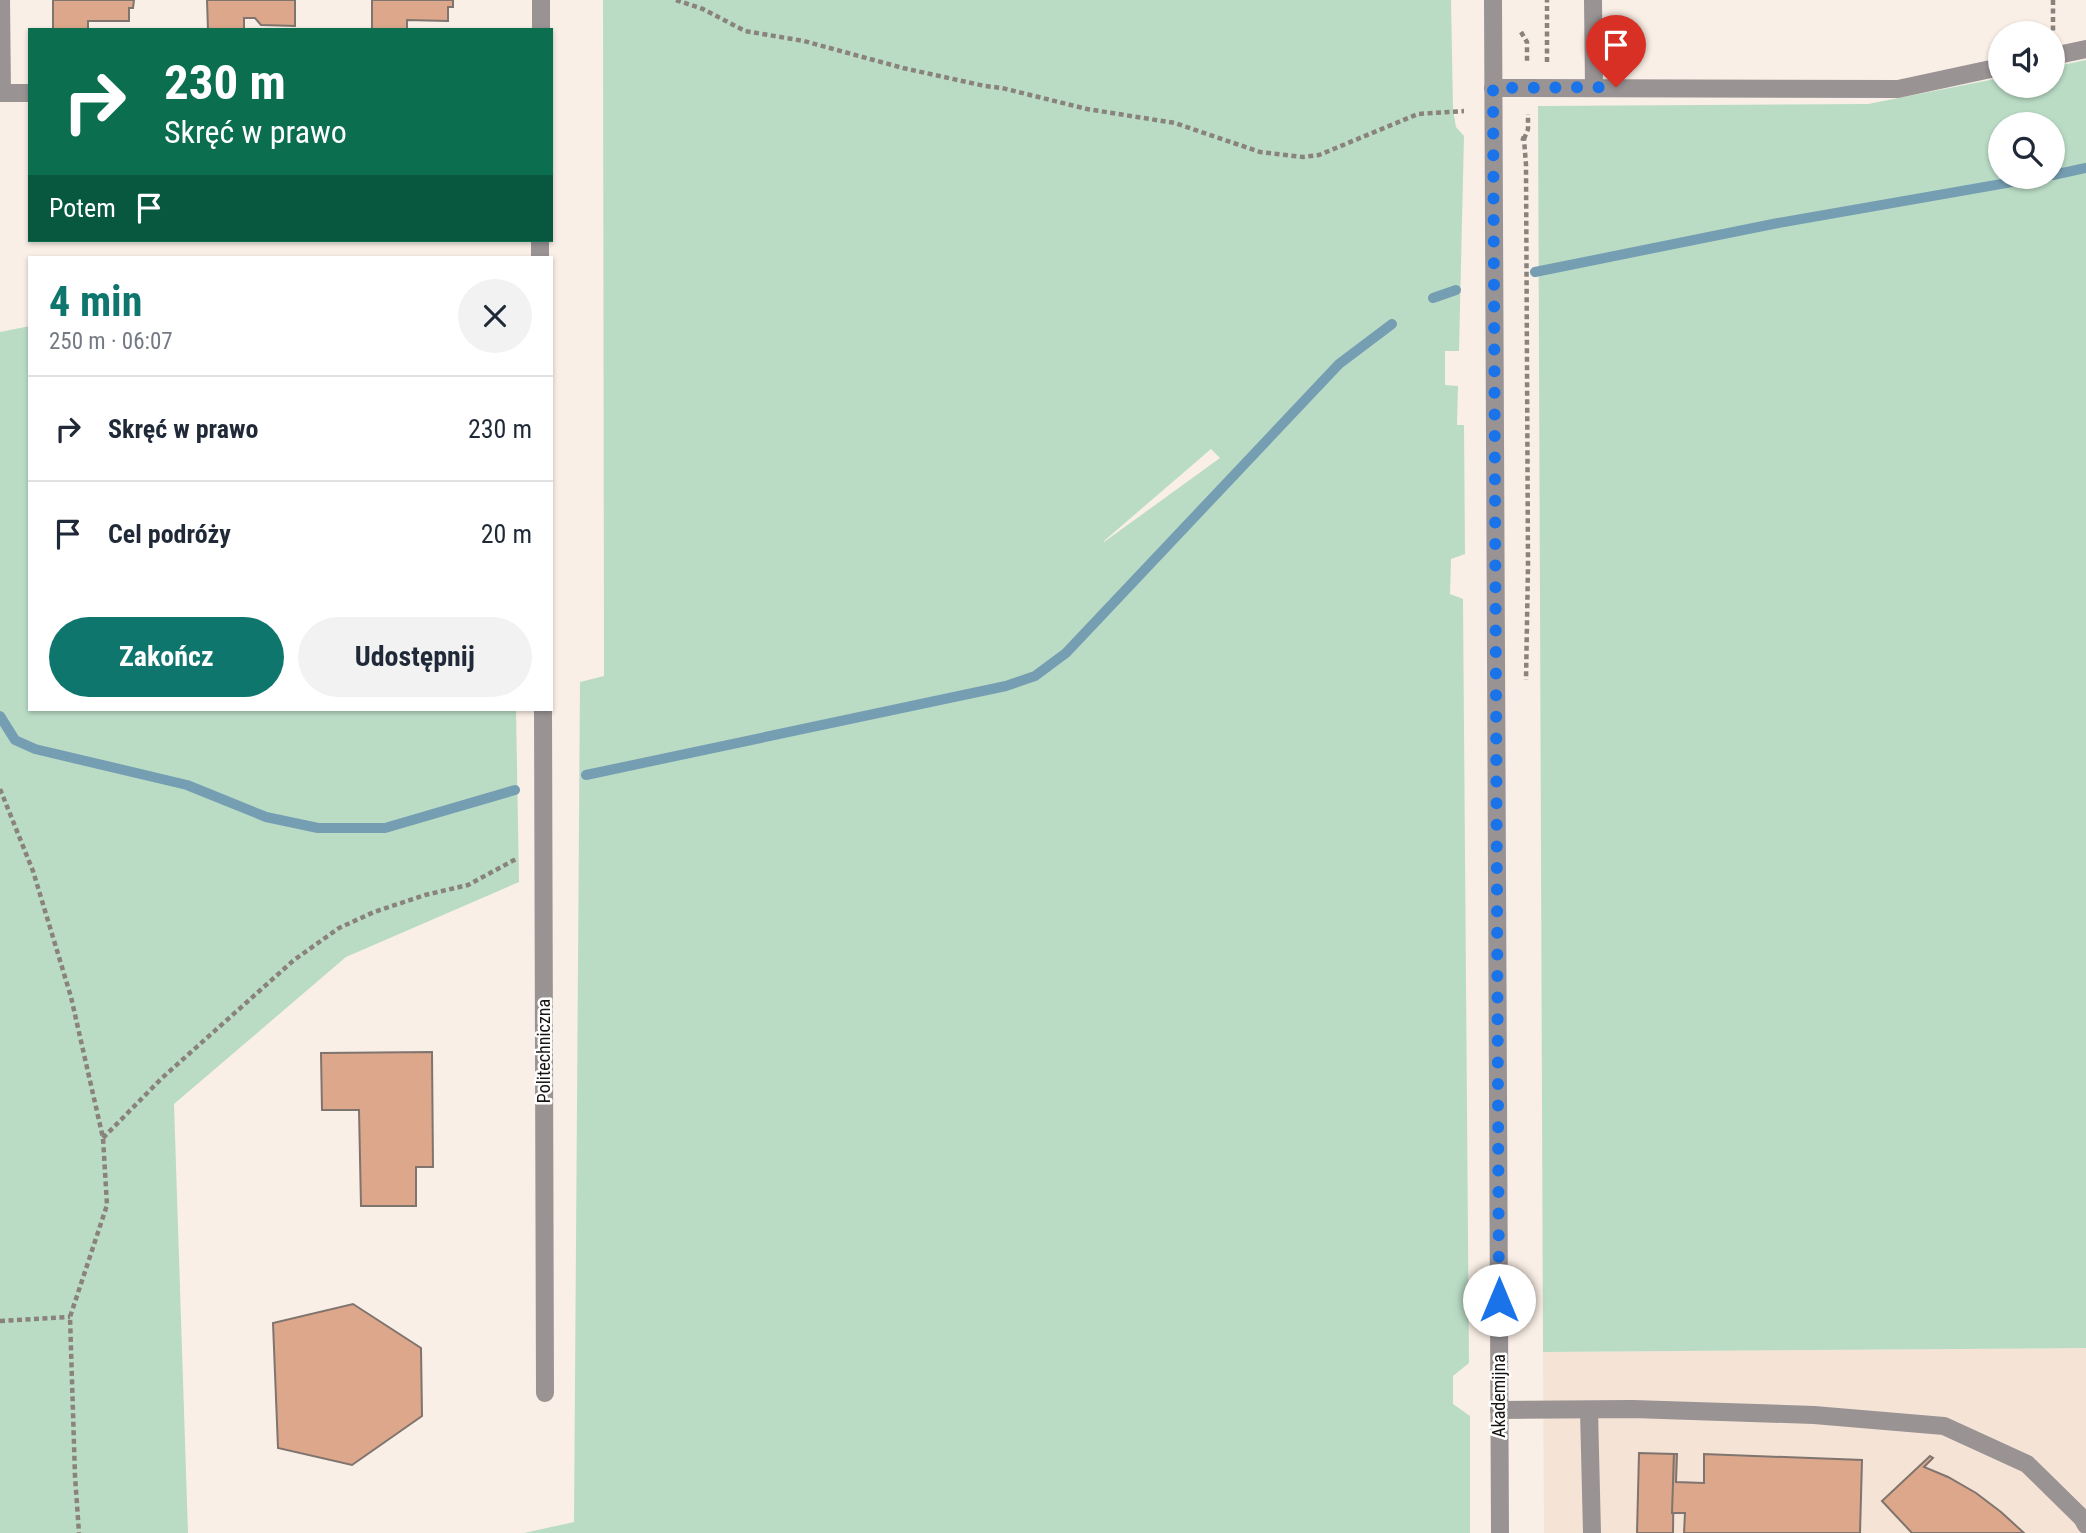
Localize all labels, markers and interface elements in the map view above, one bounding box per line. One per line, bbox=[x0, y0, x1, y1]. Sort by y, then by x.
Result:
pin bbox=[1586, 15, 1646, 87]
map controls bbox=[1988, 21, 2065, 189]
button: sound bbox=[1988, 21, 2065, 98]
icon: arrive bbox=[1597, 26, 1635, 64]
text: 230 m bbox=[164, 54, 286, 111]
icon: right bbox=[49, 56, 140, 147]
button: search bbox=[1988, 112, 2065, 189]
text: Skręć w prawo bbox=[164, 113, 347, 151]
icon: arrive bbox=[130, 189, 168, 227]
text: Potem bbox=[49, 193, 116, 223]
text: 4 min bbox=[49, 277, 142, 326]
button: close bbox=[458, 279, 532, 353]
text: 250 m · 06:07 bbox=[49, 328, 173, 355]
icon: right bbox=[49, 410, 87, 448]
text: Skręć w prawo bbox=[108, 414, 258, 444]
text: 230 m bbox=[468, 414, 532, 444]
icon: arrive bbox=[49, 515, 87, 553]
text: Cel podróży bbox=[108, 519, 231, 549]
text: 20 m bbox=[481, 519, 532, 549]
button: Zakończ bbox=[49, 617, 284, 697]
button: Udostępnij bbox=[298, 617, 532, 697]
street label: Politechniczna bbox=[533, 999, 554, 1103]
position arrow bbox=[1462, 1263, 1536, 1337]
street label: Akademijna bbox=[1488, 1354, 1509, 1438]

